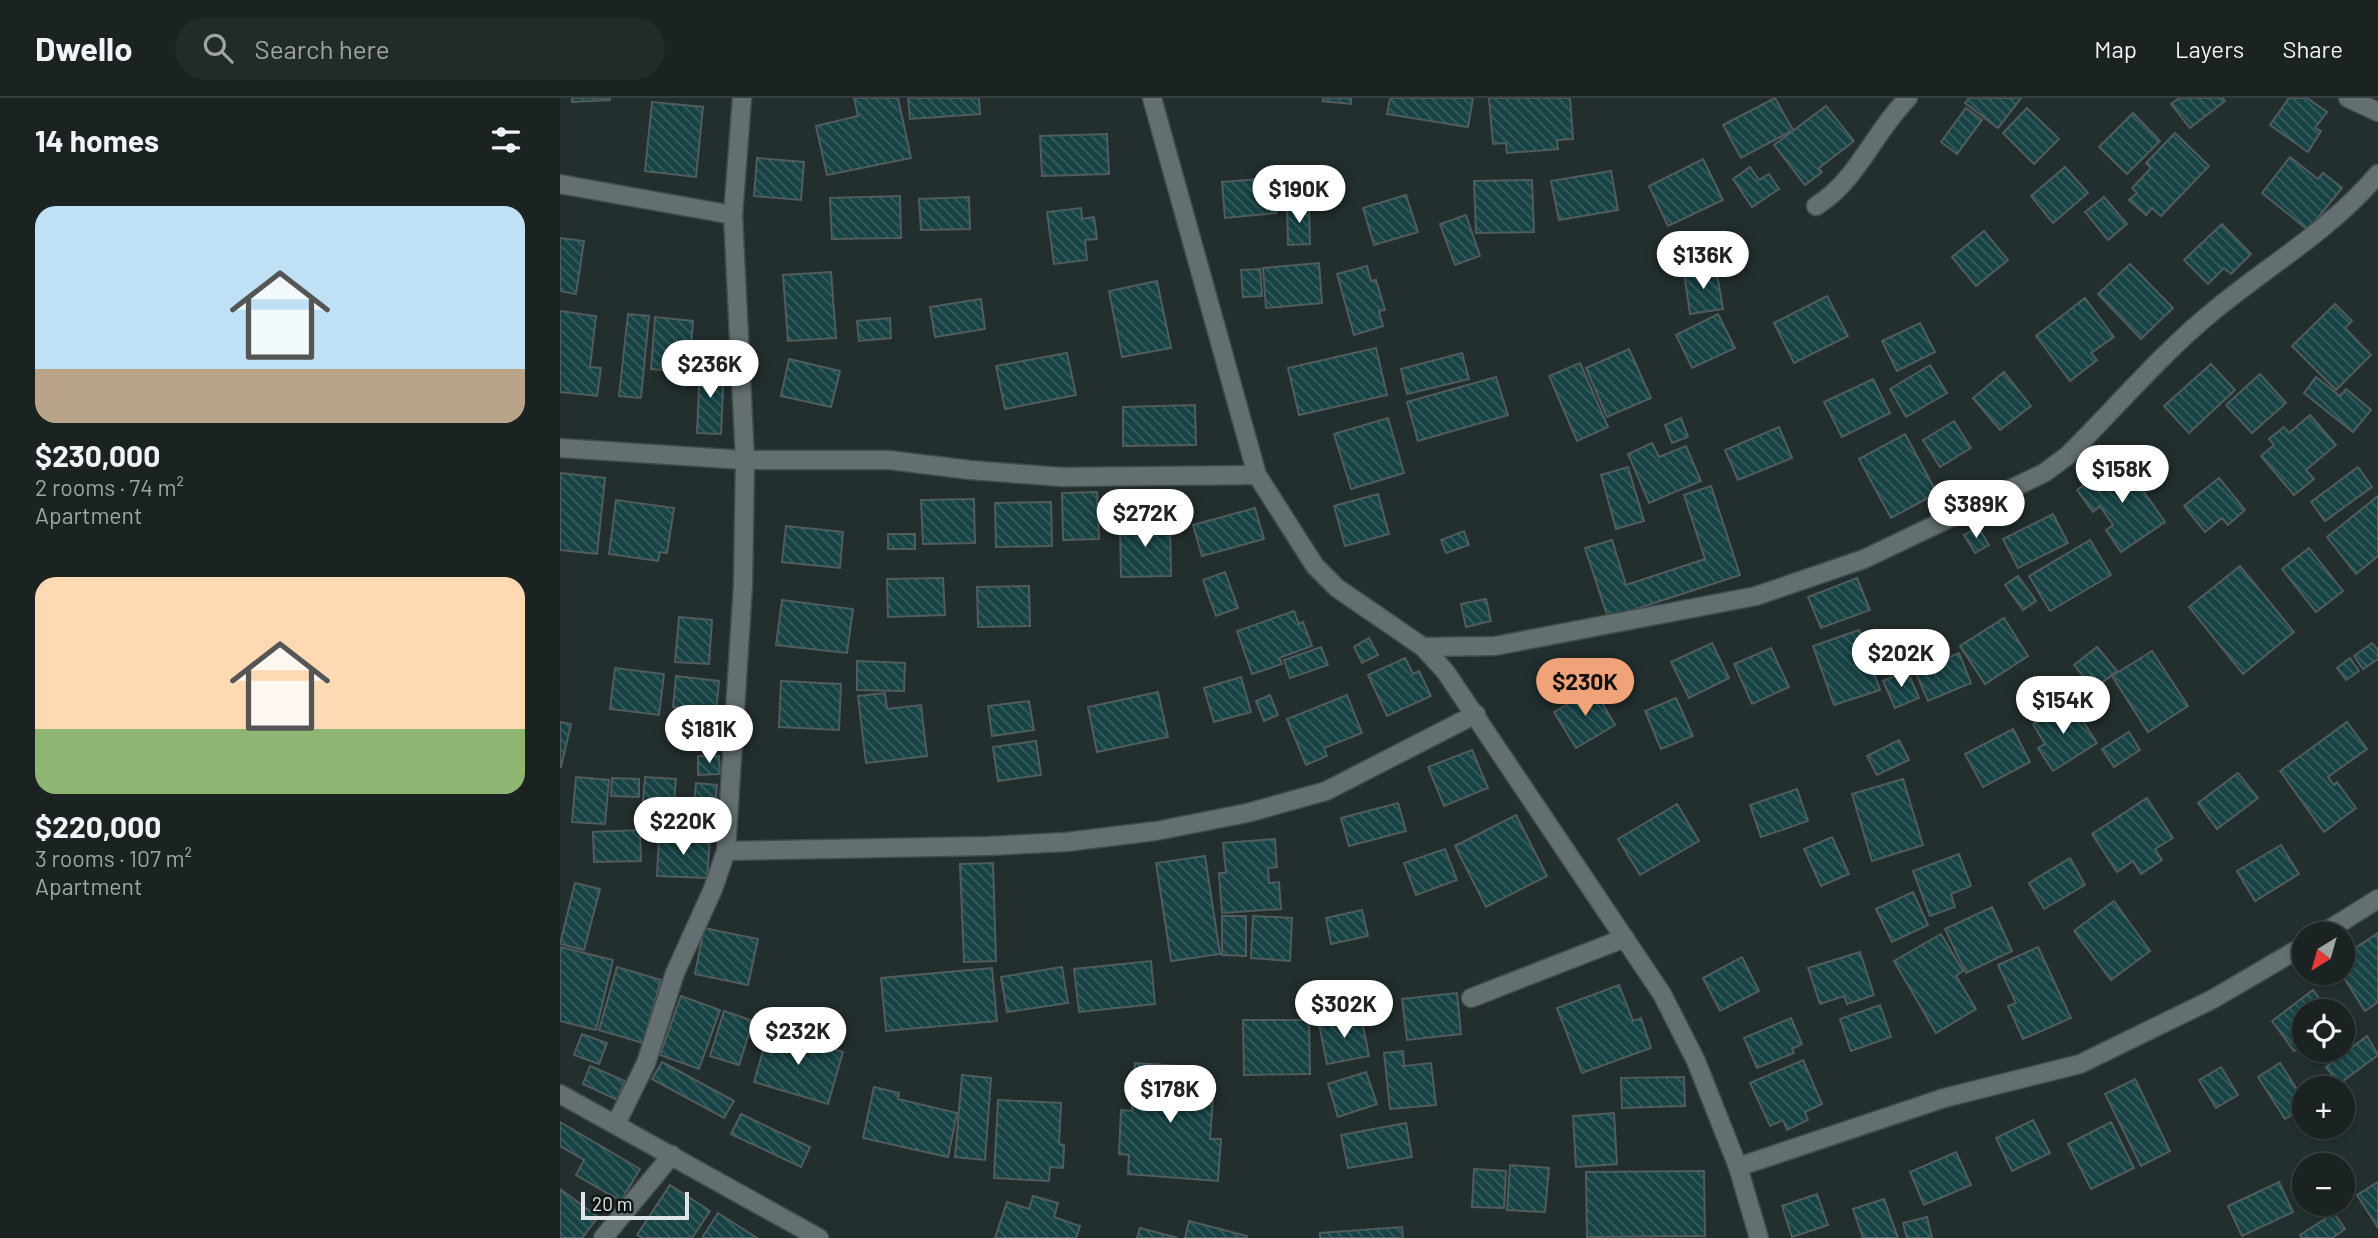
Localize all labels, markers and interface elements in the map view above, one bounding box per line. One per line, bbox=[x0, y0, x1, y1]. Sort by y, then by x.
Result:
search box bbox=[175, 17, 665, 80]
text: Dwello bbox=[35, 28, 133, 68]
icon: search bbox=[199, 29, 237, 67]
text: Search here bbox=[255, 33, 390, 64]
text: Map bbox=[2094, 34, 2137, 63]
text: Layers bbox=[2175, 34, 2244, 63]
text: Share bbox=[2282, 34, 2343, 63]
icon: filters bbox=[487, 121, 525, 159]
text: 14 homes bbox=[35, 122, 159, 158]
pin: $190K bbox=[1250, 166, 1348, 225]
text: $190K bbox=[1268, 174, 1330, 202]
pin: $136K bbox=[1654, 232, 1752, 291]
text: $136K bbox=[1673, 240, 1733, 268]
icon: home bbox=[217, 252, 343, 378]
pin: $236K bbox=[661, 341, 759, 400]
text: $236K bbox=[678, 349, 742, 377]
text: $230,000 bbox=[35, 437, 160, 473]
pin: $158K bbox=[2073, 446, 2171, 505]
text: $158K bbox=[2092, 454, 2152, 482]
text: 2 rooms · 74 m² bbox=[35, 473, 184, 501]
pin: $389K bbox=[1927, 480, 2025, 540]
text: $389K bbox=[1944, 489, 2008, 517]
pin: $272K bbox=[1096, 490, 1194, 549]
text: $272K bbox=[1113, 498, 1177, 526]
text: Apartment bbox=[35, 501, 142, 529]
icon: home bbox=[217, 623, 343, 749]
pin: $202K bbox=[1852, 630, 1950, 689]
text: $202K bbox=[1868, 638, 1934, 666]
pin: $230K bbox=[1536, 658, 1634, 718]
text: $230K bbox=[1552, 667, 1618, 695]
pin: $154K bbox=[2014, 676, 2112, 736]
text: $154K bbox=[2032, 685, 2094, 713]
pin: $181K bbox=[660, 706, 758, 765]
text: $181K bbox=[681, 714, 737, 742]
pin: $220K bbox=[634, 798, 732, 857]
text: $220K bbox=[650, 806, 716, 834]
text: $220,000 bbox=[35, 808, 161, 844]
text: 3 rooms · 107 m² bbox=[35, 844, 192, 872]
text: Apartment bbox=[35, 872, 142, 900]
north arrow bbox=[2292, 922, 2356, 985]
map controls bbox=[2292, 922, 2355, 1216]
pin: $302K bbox=[1295, 981, 1393, 1040]
text: $302K bbox=[1311, 989, 1377, 1017]
button: locate bbox=[2292, 999, 2355, 1062]
pin: $232K bbox=[749, 1007, 847, 1067]
text: $232K bbox=[765, 1016, 831, 1044]
pin: $178K bbox=[1121, 1066, 1219, 1125]
text: $178K bbox=[1140, 1074, 1200, 1102]
button: + bbox=[2292, 1076, 2355, 1139]
button: − bbox=[2292, 1153, 2355, 1216]
scale bar bbox=[581, 1189, 690, 1221]
text: 20 m bbox=[592, 1192, 632, 1215]

